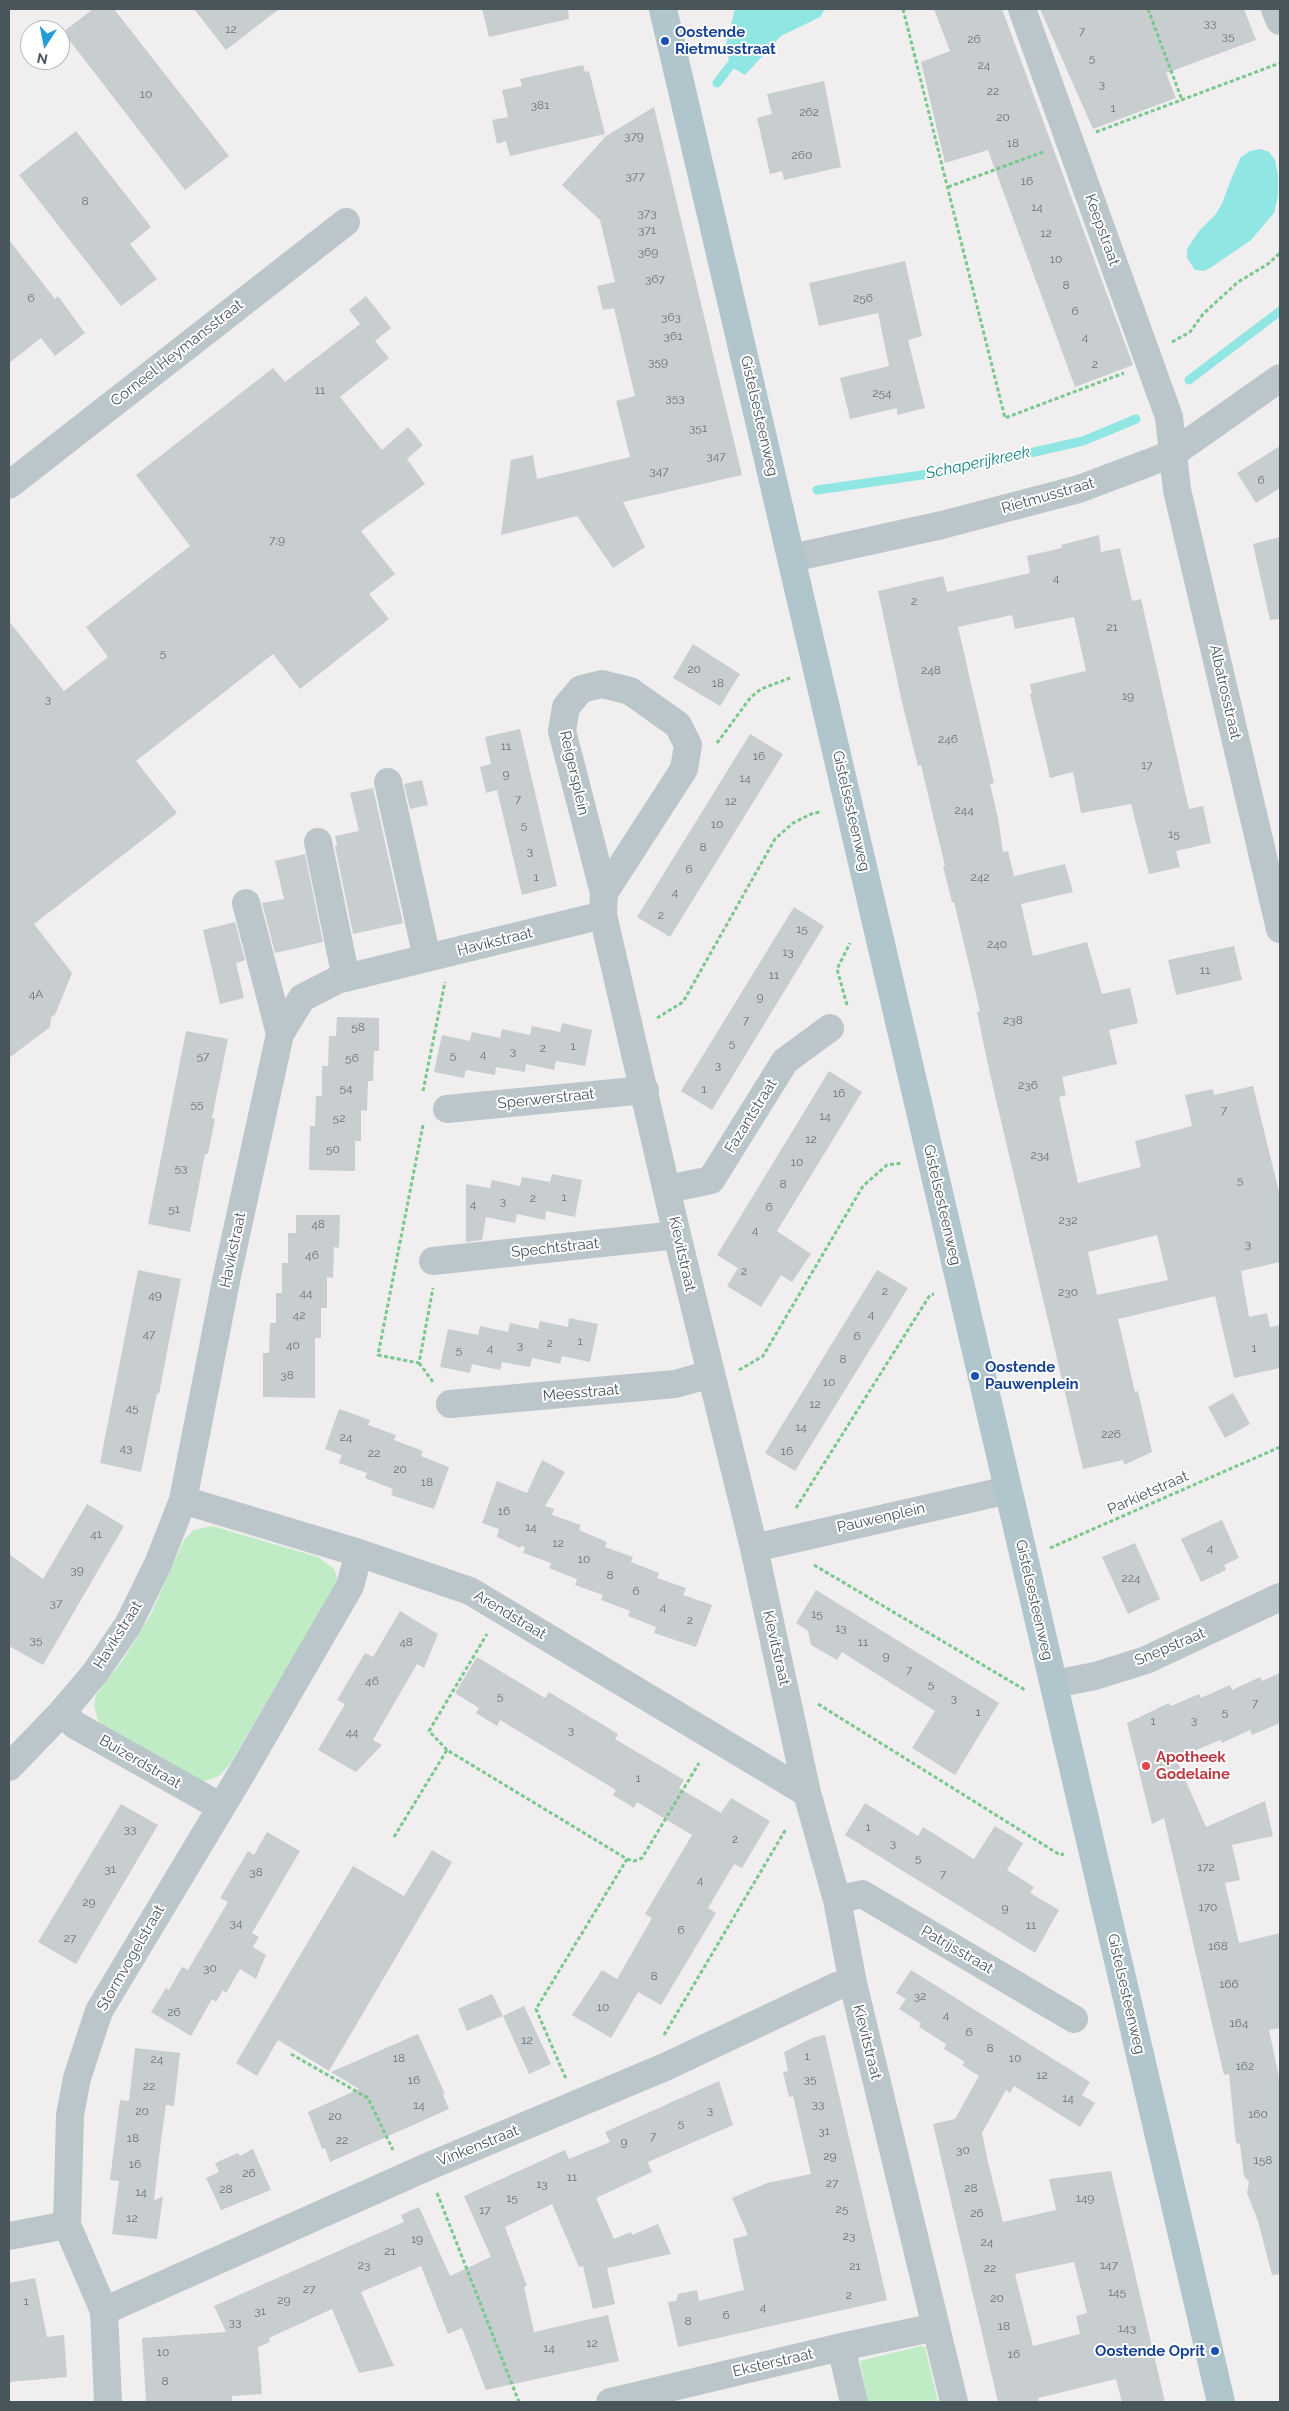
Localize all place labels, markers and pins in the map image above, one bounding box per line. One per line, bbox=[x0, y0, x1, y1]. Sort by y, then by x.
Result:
place label: Oostende Rietmusstraat bbox=[675, 23, 776, 58]
marker: Oostende Rietmusstraat bbox=[659, 35, 671, 47]
place label: Oostende Pauwenplein bbox=[985, 1358, 1079, 1393]
marker: Oostende Pauwenplein bbox=[969, 1370, 981, 1382]
place label: Apotheek Godelaine bbox=[1156, 1748, 1230, 1783]
marker: Apotheek Godelaine bbox=[1140, 1760, 1152, 1772]
place label: Oostende Oprit bbox=[1095, 2342, 1205, 2360]
marker: Oostende Oprit bbox=[1209, 2345, 1221, 2357]

